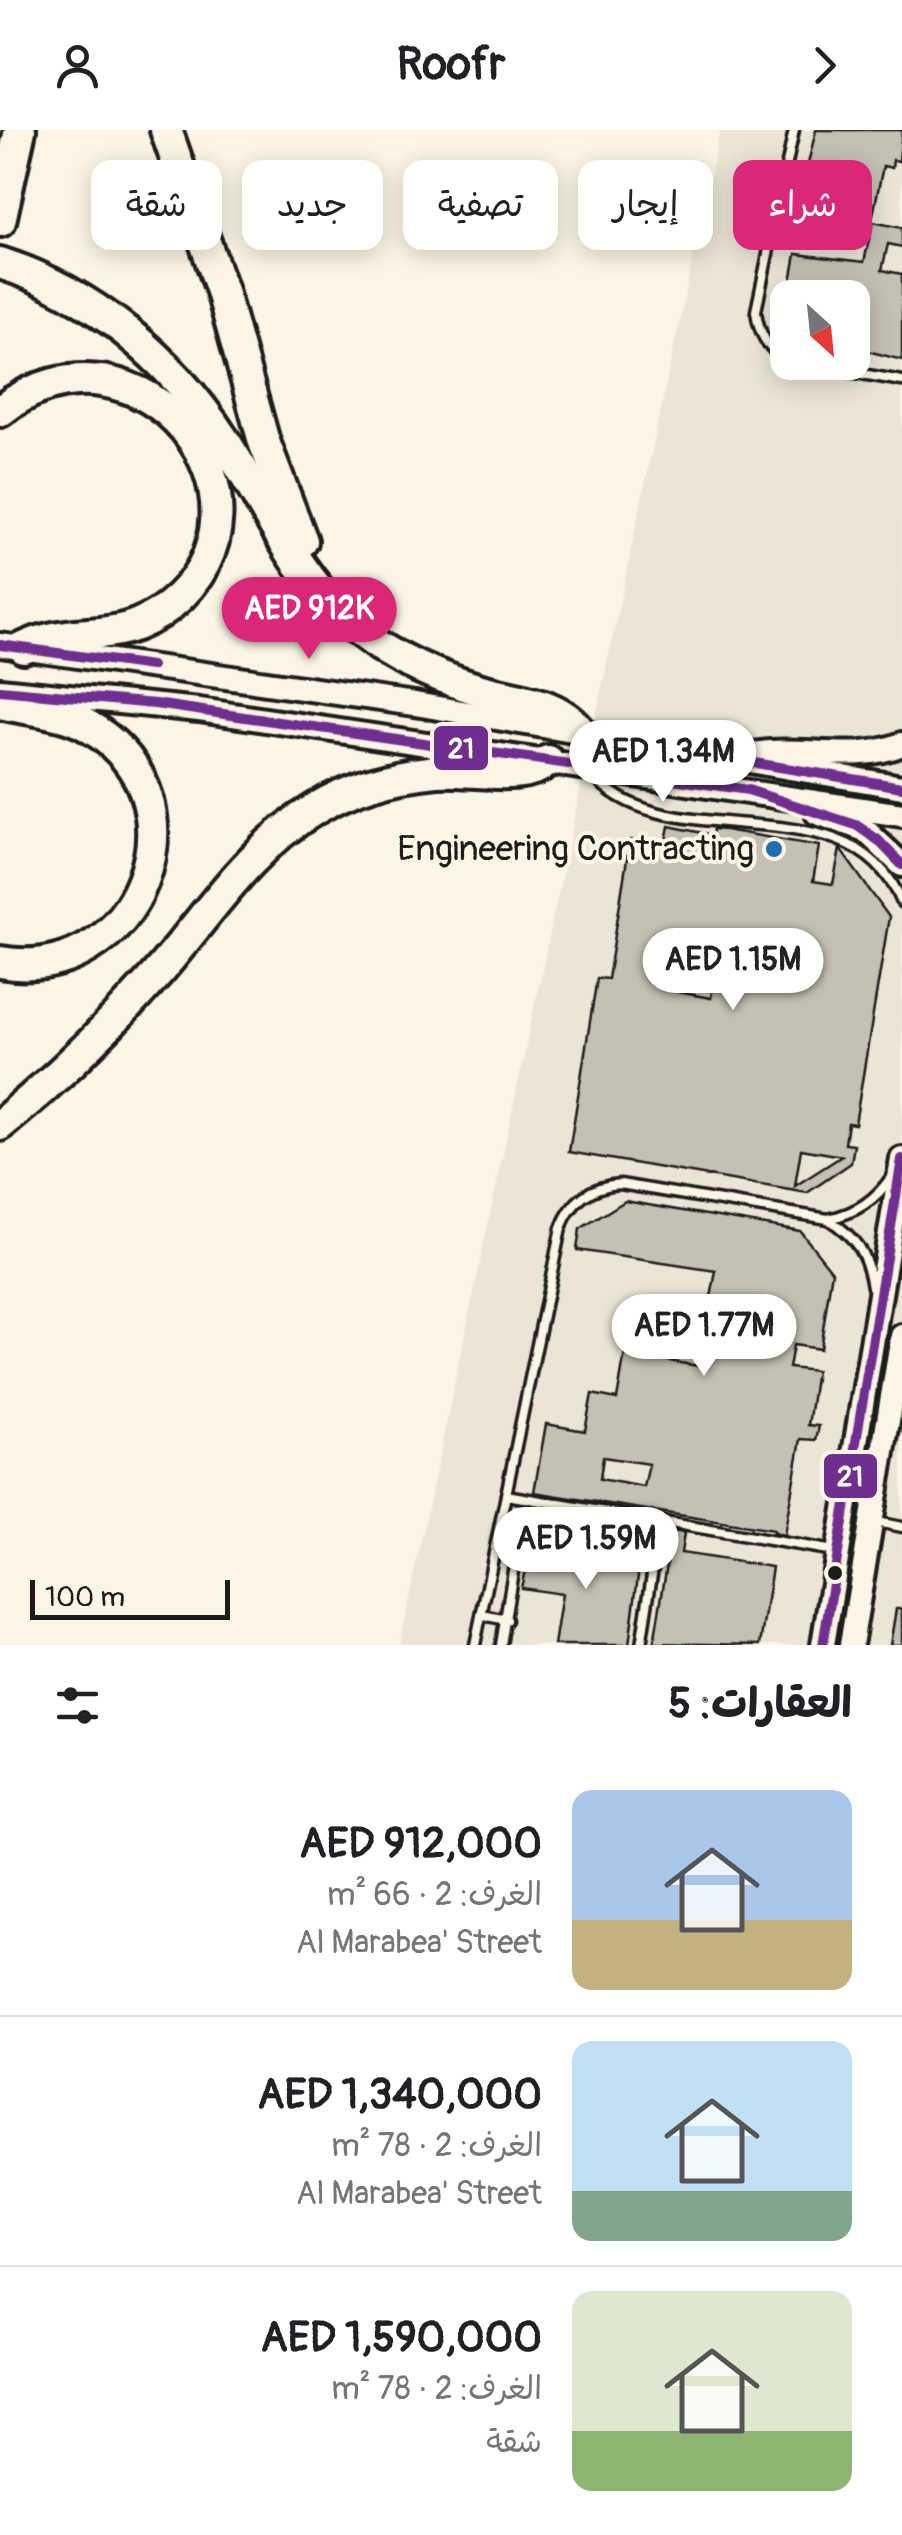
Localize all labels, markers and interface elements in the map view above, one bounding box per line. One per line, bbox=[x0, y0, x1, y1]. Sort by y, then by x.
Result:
text: Roofr bbox=[397, 37, 505, 93]
icon: person bbox=[50, 38, 105, 93]
icon: forward bbox=[797, 38, 852, 93]
chip: شقة bbox=[91, 160, 222, 250]
chip: جديد bbox=[242, 160, 383, 250]
chip: تصفية bbox=[403, 160, 558, 250]
chip: إيجار bbox=[578, 160, 713, 250]
chip: شراء bbox=[733, 160, 872, 250]
north arrow bbox=[770, 280, 870, 380]
map controls bbox=[770, 280, 870, 380]
pin: AED 912K bbox=[206, 577, 412, 662]
text: AED 912K bbox=[244, 589, 374, 629]
pin: AED 1.34M bbox=[549, 720, 777, 805]
line badge: 21 bbox=[432, 724, 490, 772]
text: 21 bbox=[448, 732, 474, 767]
text: AED 1.34M bbox=[591, 732, 735, 772]
place label: Engineering Contracting bbox=[397, 827, 754, 871]
marker: Engineering Contracting bbox=[763, 838, 785, 860]
pin: AED 1.15M bbox=[619, 928, 847, 1013]
text: AED 1.15M bbox=[665, 940, 801, 980]
pin: AED 1.77M bbox=[590, 1294, 818, 1379]
text: AED 1.77M bbox=[634, 1306, 774, 1346]
line badge: 21 bbox=[822, 1452, 879, 1500]
text: 21 bbox=[837, 1460, 863, 1495]
pin: AED 1.59M bbox=[472, 1507, 700, 1592]
text: AED 1.59M bbox=[516, 1519, 656, 1559]
unlabelled marker bbox=[825, 1563, 845, 1583]
scale bar bbox=[30, 1575, 230, 1620]
text: 100 m bbox=[45, 1580, 125, 1615]
icon: filters bbox=[50, 1678, 105, 1733]
text: العقارات: 5 bbox=[668, 1678, 852, 1730]
text: AED 912,000 bbox=[299, 1818, 542, 1870]
icon: home bbox=[652, 1830, 772, 1950]
text: الغرف: 2 · 66 m² bbox=[327, 1875, 542, 1915]
text: Al Marabea' Street bbox=[296, 1923, 542, 1963]
text: AED 1,340,000 bbox=[257, 2069, 542, 2121]
icon: home bbox=[652, 2081, 772, 2201]
text: الغرف: 2 · 78 m² bbox=[331, 2126, 542, 2166]
text: Al Marabea' Street bbox=[296, 2174, 542, 2214]
text: AED 1,590,000 bbox=[261, 2312, 542, 2364]
icon: home bbox=[652, 2331, 772, 2451]
text: الغرف: 2 · 78 m² bbox=[331, 2369, 542, 2409]
text: شقة bbox=[486, 2422, 542, 2462]

